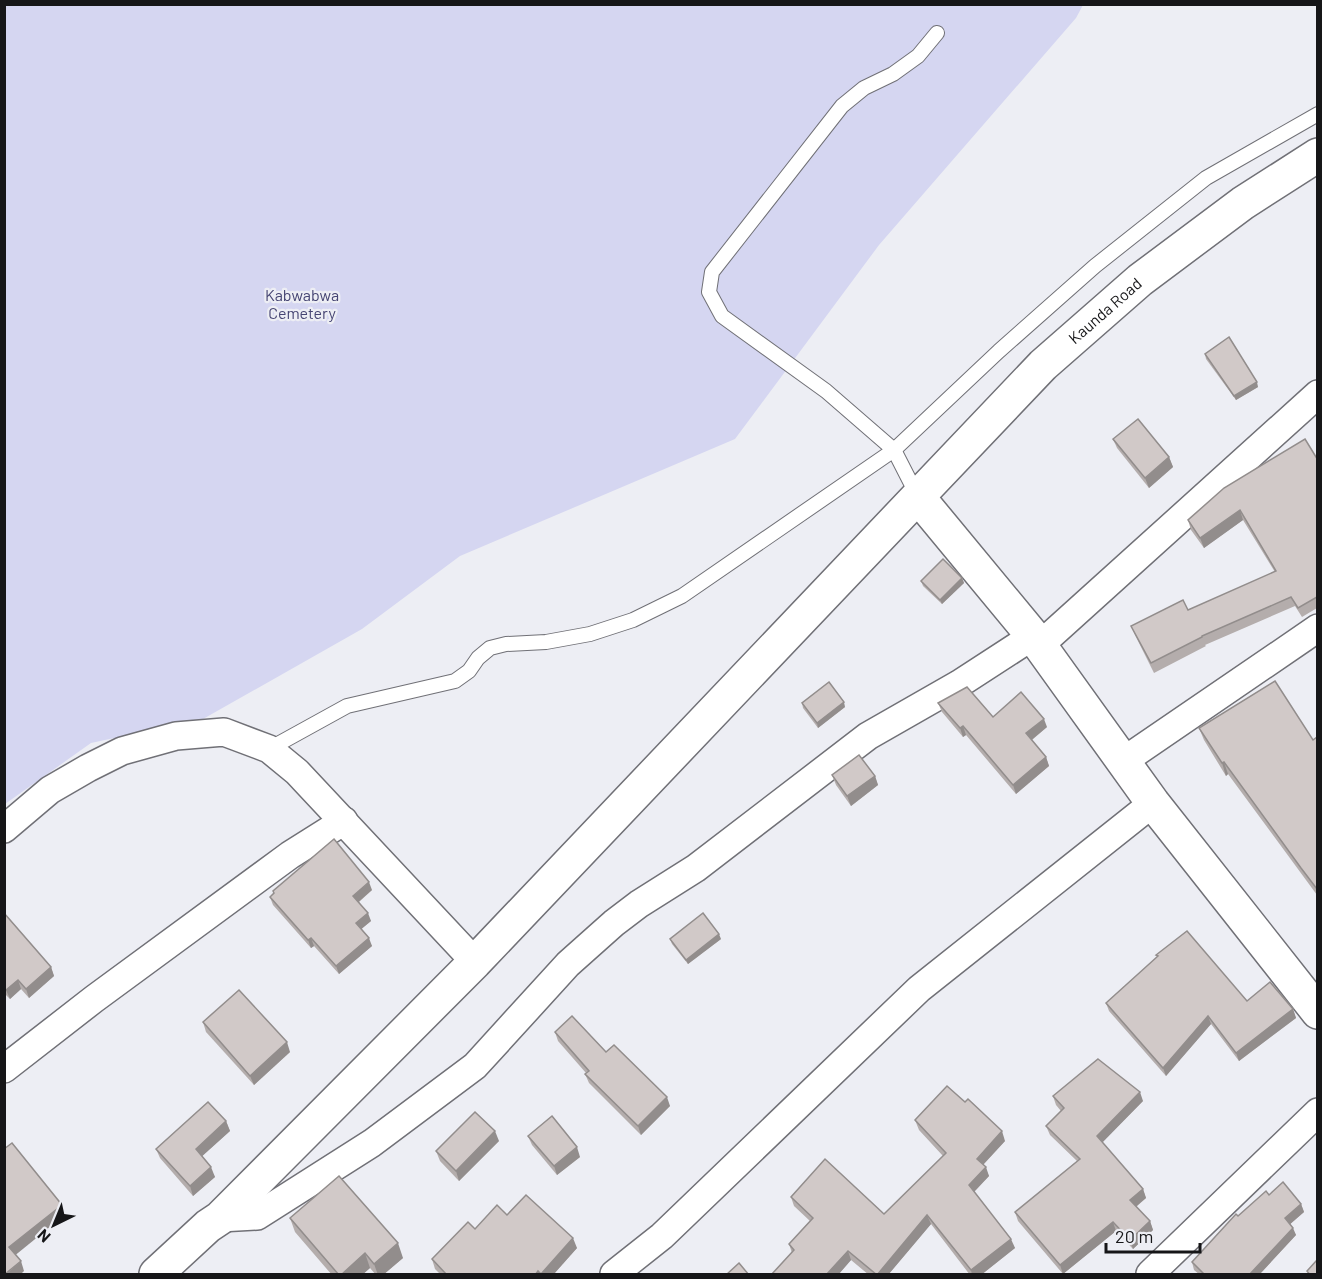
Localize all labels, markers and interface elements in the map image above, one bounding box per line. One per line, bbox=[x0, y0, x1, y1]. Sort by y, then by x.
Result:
street label: Kaunda Road bbox=[1064, 273, 1145, 347]
park label: Kabwabwa Cemetery bbox=[265, 285, 339, 322]
north arrow bbox=[24, 1195, 84, 1255]
scale bar bbox=[1106, 1216, 1200, 1254]
text: 20 m bbox=[1115, 1225, 1153, 1247]
text: N bbox=[33, 1226, 54, 1247]

